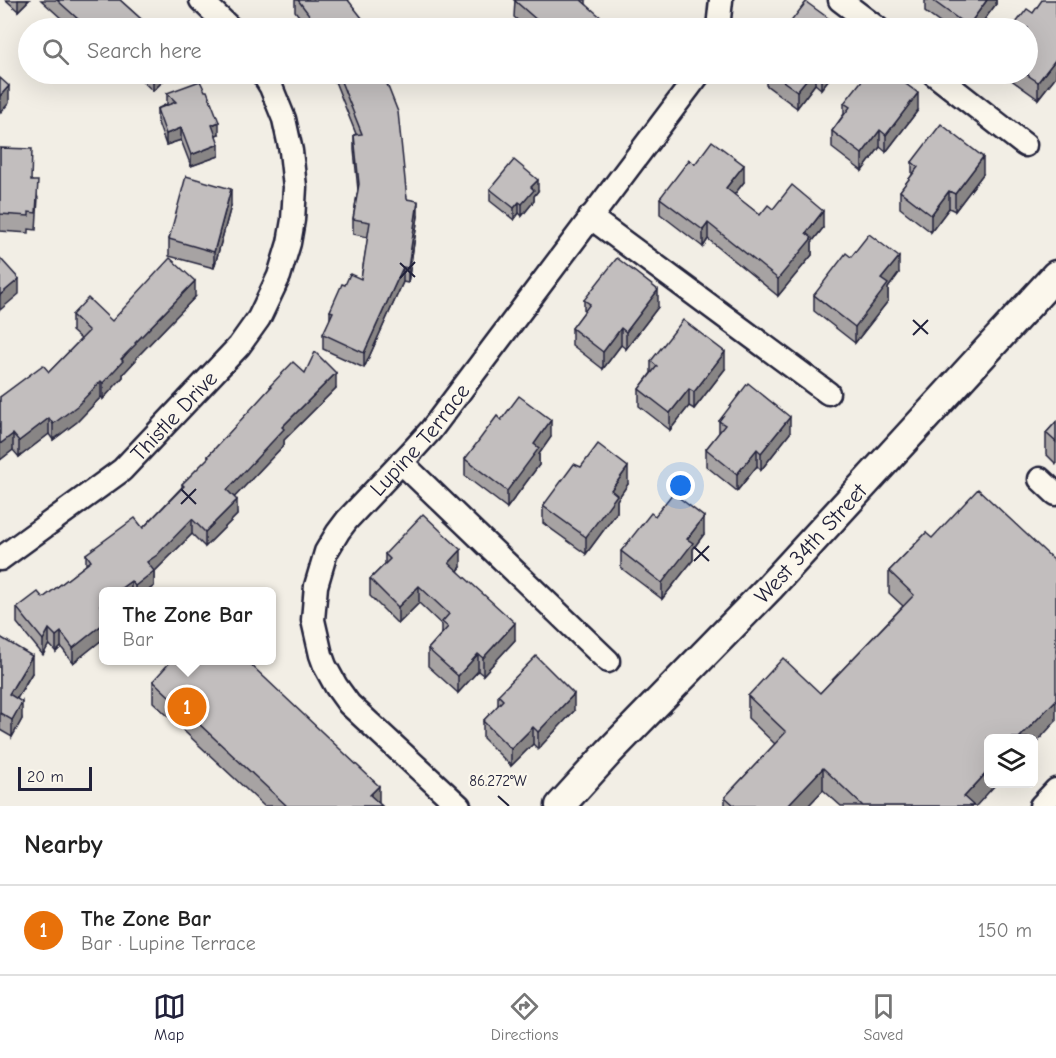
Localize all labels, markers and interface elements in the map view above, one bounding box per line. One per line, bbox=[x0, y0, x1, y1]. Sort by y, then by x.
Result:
search box bbox=[18, 18, 1038, 84]
icon: search bbox=[39, 35, 72, 68]
text: Search here bbox=[87, 38, 202, 64]
street label: Thistle Drive bbox=[126, 366, 223, 467]
street label: Lupine Terrace bbox=[365, 379, 475, 502]
your location bbox=[666, 471, 695, 500]
street label: West 34th Street bbox=[749, 478, 873, 609]
popup bbox=[99, 587, 276, 665]
text: The Zone Bar bbox=[123, 602, 252, 628]
text: Bar bbox=[123, 628, 153, 651]
pin: 1 bbox=[168, 684, 207, 730]
map controls bbox=[984, 734, 1038, 788]
button: layers bbox=[984, 734, 1038, 788]
scale bar bbox=[18, 764, 92, 792]
text: 20 m bbox=[27, 768, 64, 786]
text: 86.272°W bbox=[469, 772, 527, 790]
text: Nearby bbox=[24, 830, 103, 860]
text: The Zone Bar bbox=[81, 906, 211, 932]
text: 1 bbox=[40, 919, 47, 942]
text: 150 m bbox=[978, 919, 1032, 942]
text: Bar · Lupine Terrace bbox=[81, 932, 256, 955]
tab: Map bbox=[153, 990, 186, 1044]
tab: Directions bbox=[491, 990, 558, 1044]
tab: Saved bbox=[863, 990, 903, 1044]

